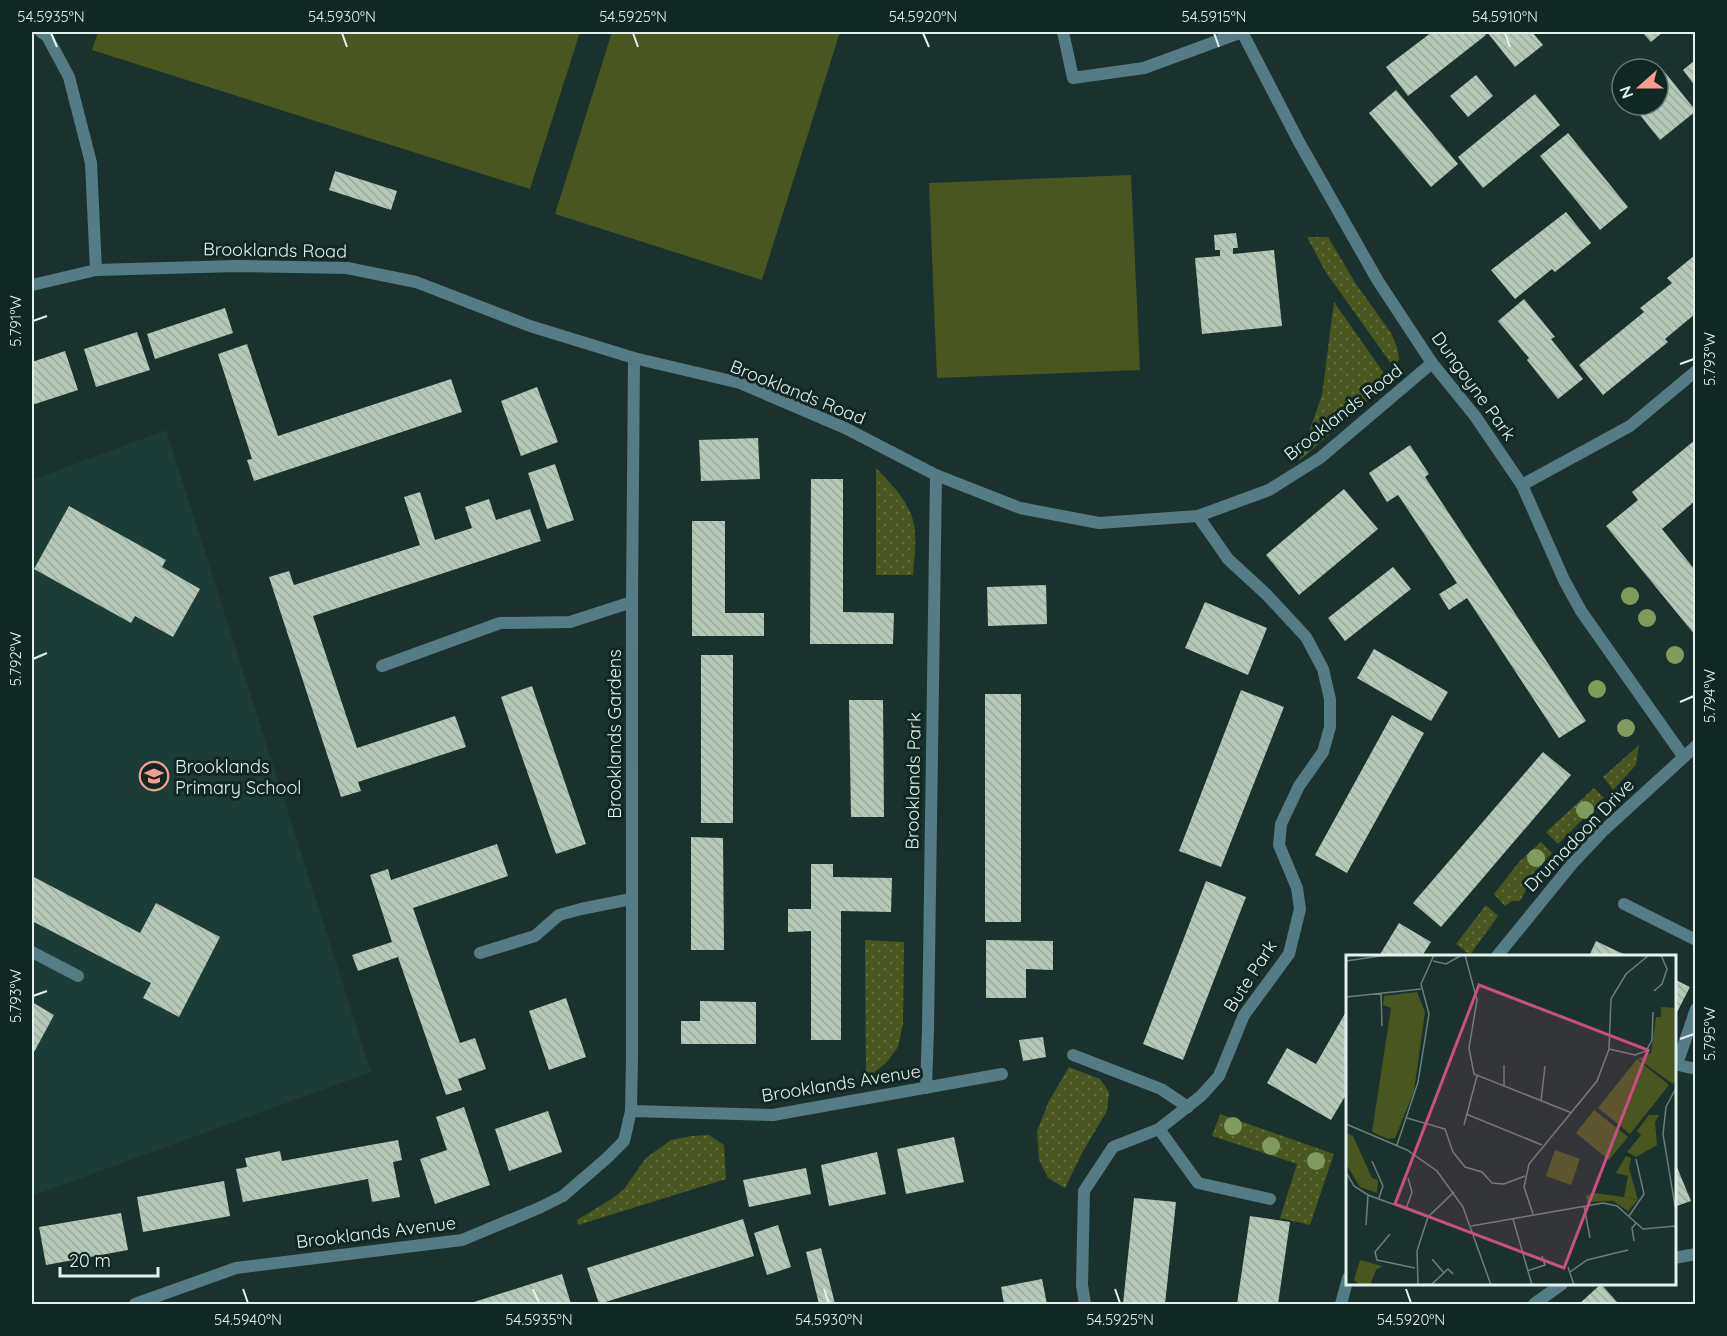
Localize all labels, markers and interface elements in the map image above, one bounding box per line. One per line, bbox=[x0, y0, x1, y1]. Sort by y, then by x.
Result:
text: 54.5935°N bbox=[17, 7, 85, 26]
text: 54.5930°N bbox=[308, 7, 376, 26]
text: 54.5925°N bbox=[599, 7, 667, 26]
text: 54.5920°N bbox=[889, 7, 957, 26]
text: 54.5915°N bbox=[1181, 7, 1247, 26]
text: 54.5910°N bbox=[1472, 7, 1538, 26]
north arrow bbox=[1610, 57, 1670, 117]
text: N bbox=[1615, 83, 1637, 101]
street label: Brooklands Road bbox=[203, 237, 347, 263]
text: 5.791°W bbox=[6, 295, 25, 347]
street label: Dungoyne Park bbox=[1427, 327, 1521, 445]
text: 5.793°W bbox=[1700, 332, 1719, 386]
street label: Brooklands Road bbox=[727, 354, 869, 430]
street label: Brooklands Road bbox=[1279, 359, 1407, 465]
text: 5.792°W bbox=[6, 631, 25, 686]
street label: Brooklands Gardens bbox=[603, 649, 626, 819]
text: 5.794°W bbox=[1700, 669, 1719, 723]
street label: Brooklands Park bbox=[900, 712, 926, 850]
place label: Brooklands Primary School bbox=[175, 755, 301, 799]
school or university icon: Brooklands Primary School bbox=[138, 760, 170, 792]
street label: Drumadoon Drive bbox=[1519, 774, 1639, 896]
street label: Bute Park bbox=[1218, 936, 1282, 1016]
inset map bbox=[1346, 955, 1676, 1285]
text: 5.793°W bbox=[6, 969, 25, 1023]
text: 5.795°W bbox=[1700, 1006, 1719, 1061]
street label: Brooklands Avenue bbox=[760, 1059, 922, 1107]
street label: Brooklands Avenue bbox=[295, 1211, 457, 1253]
scale bar bbox=[60, 1240, 158, 1278]
text: 20 m bbox=[69, 1249, 111, 1272]
text: 54.5940°N bbox=[214, 1310, 282, 1329]
text: 54.5935°N bbox=[505, 1310, 573, 1329]
text: 54.5930°N bbox=[795, 1310, 863, 1329]
text: 54.5925°N bbox=[1086, 1310, 1154, 1329]
text: 54.5920°N bbox=[1377, 1310, 1445, 1329]

